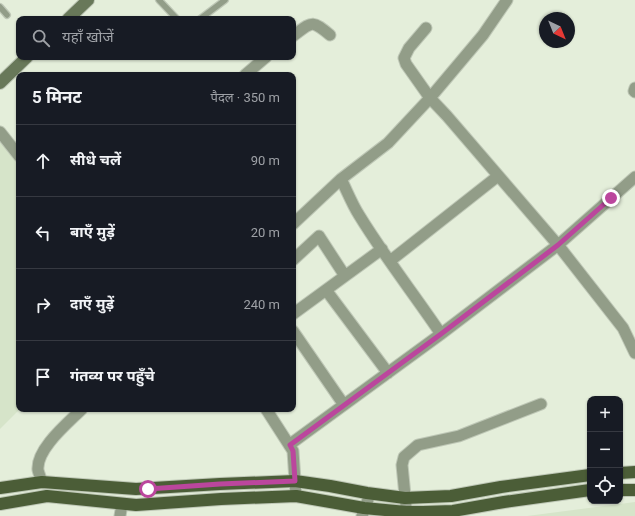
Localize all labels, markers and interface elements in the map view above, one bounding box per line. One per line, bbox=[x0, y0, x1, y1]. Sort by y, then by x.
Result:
north arrow bbox=[539, 12, 575, 48]
search box bbox=[16, 16, 296, 60]
icon: search bbox=[30, 27, 52, 49]
text: यहाँ खोजें bbox=[62, 28, 114, 46]
text: 5 मिनट bbox=[32, 87, 82, 107]
text: पैदल · 350 m bbox=[211, 90, 280, 105]
icon: ahead bbox=[32, 150, 54, 172]
text: सीधे चलें bbox=[70, 151, 121, 169]
text: 90 m bbox=[251, 153, 280, 168]
route end bbox=[602, 189, 620, 207]
icon: left bbox=[32, 222, 54, 244]
text: बाएँ मुड़ें bbox=[70, 223, 115, 241]
text: 20 m bbox=[251, 225, 280, 240]
icon: right bbox=[32, 294, 54, 316]
text: दाएँ मुड़ें bbox=[70, 295, 114, 313]
text: 240 m bbox=[243, 297, 280, 312]
icon: arrive bbox=[32, 366, 54, 388]
text: गंतव्य पर पहुँचे bbox=[70, 367, 155, 385]
map controls bbox=[587, 396, 623, 504]
button: + bbox=[587, 396, 623, 432]
button: − bbox=[587, 432, 623, 468]
button: locate bbox=[587, 468, 623, 504]
route start bbox=[139, 480, 157, 498]

